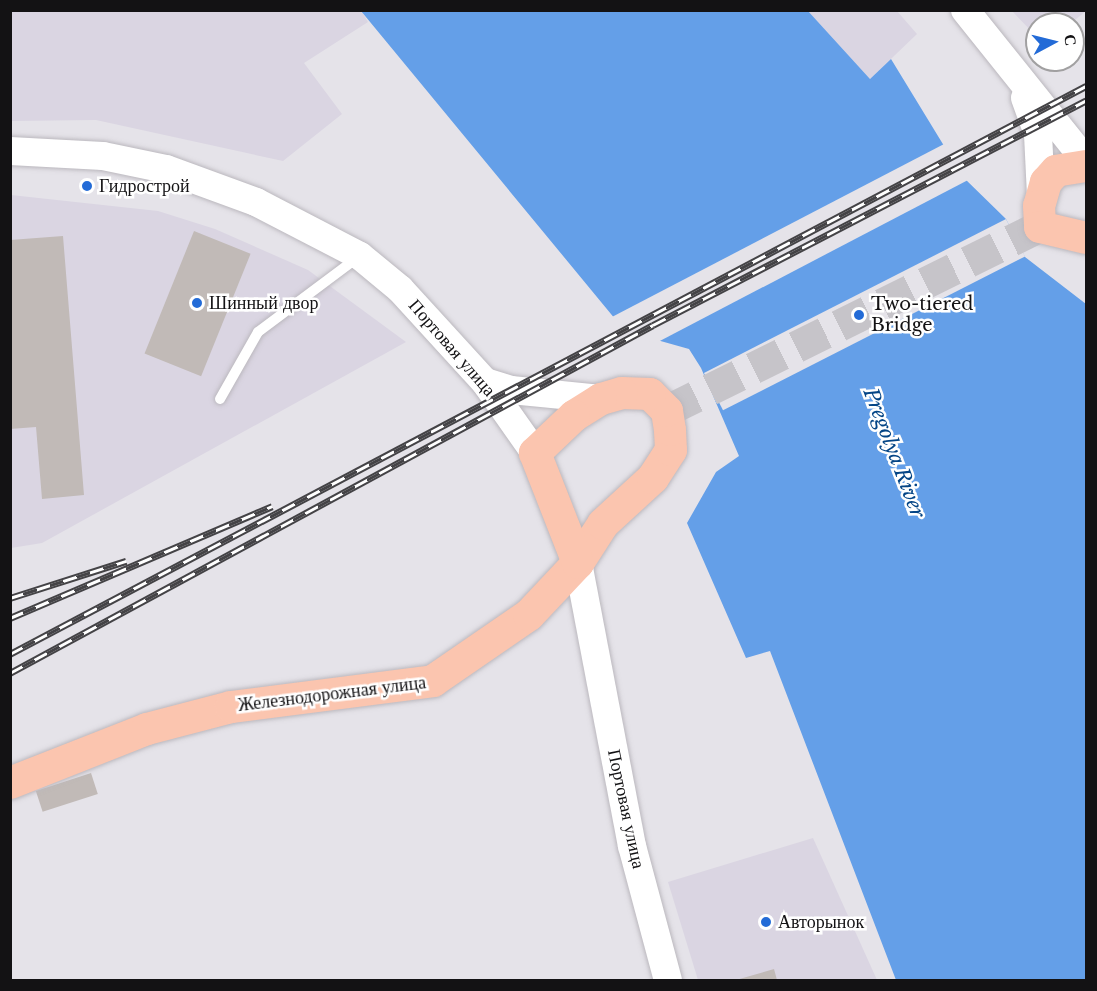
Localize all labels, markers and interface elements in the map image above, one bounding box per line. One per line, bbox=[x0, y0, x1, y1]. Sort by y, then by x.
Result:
north arrow bbox=[1025, 12, 1085, 72]
text: С bbox=[1060, 33, 1082, 47]
place label: Гидрострой bbox=[99, 175, 190, 197]
marker: Гидрострой bbox=[80, 179, 94, 193]
place label: Шинный двор bbox=[209, 292, 318, 314]
place label: Two-tiered Bridge bbox=[871, 294, 973, 336]
street label: Портовая улица bbox=[404, 295, 500, 401]
marker: Шинный двор bbox=[190, 296, 204, 310]
marker: Two-tiered Bridge bbox=[852, 308, 866, 322]
water label: Pregolya River bbox=[858, 384, 930, 522]
street label: Железнодорожная улица bbox=[237, 672, 427, 716]
street label: Портовая улица bbox=[603, 747, 649, 871]
place label: Авторынок bbox=[778, 911, 864, 933]
marker: Авторынок bbox=[759, 915, 773, 929]

